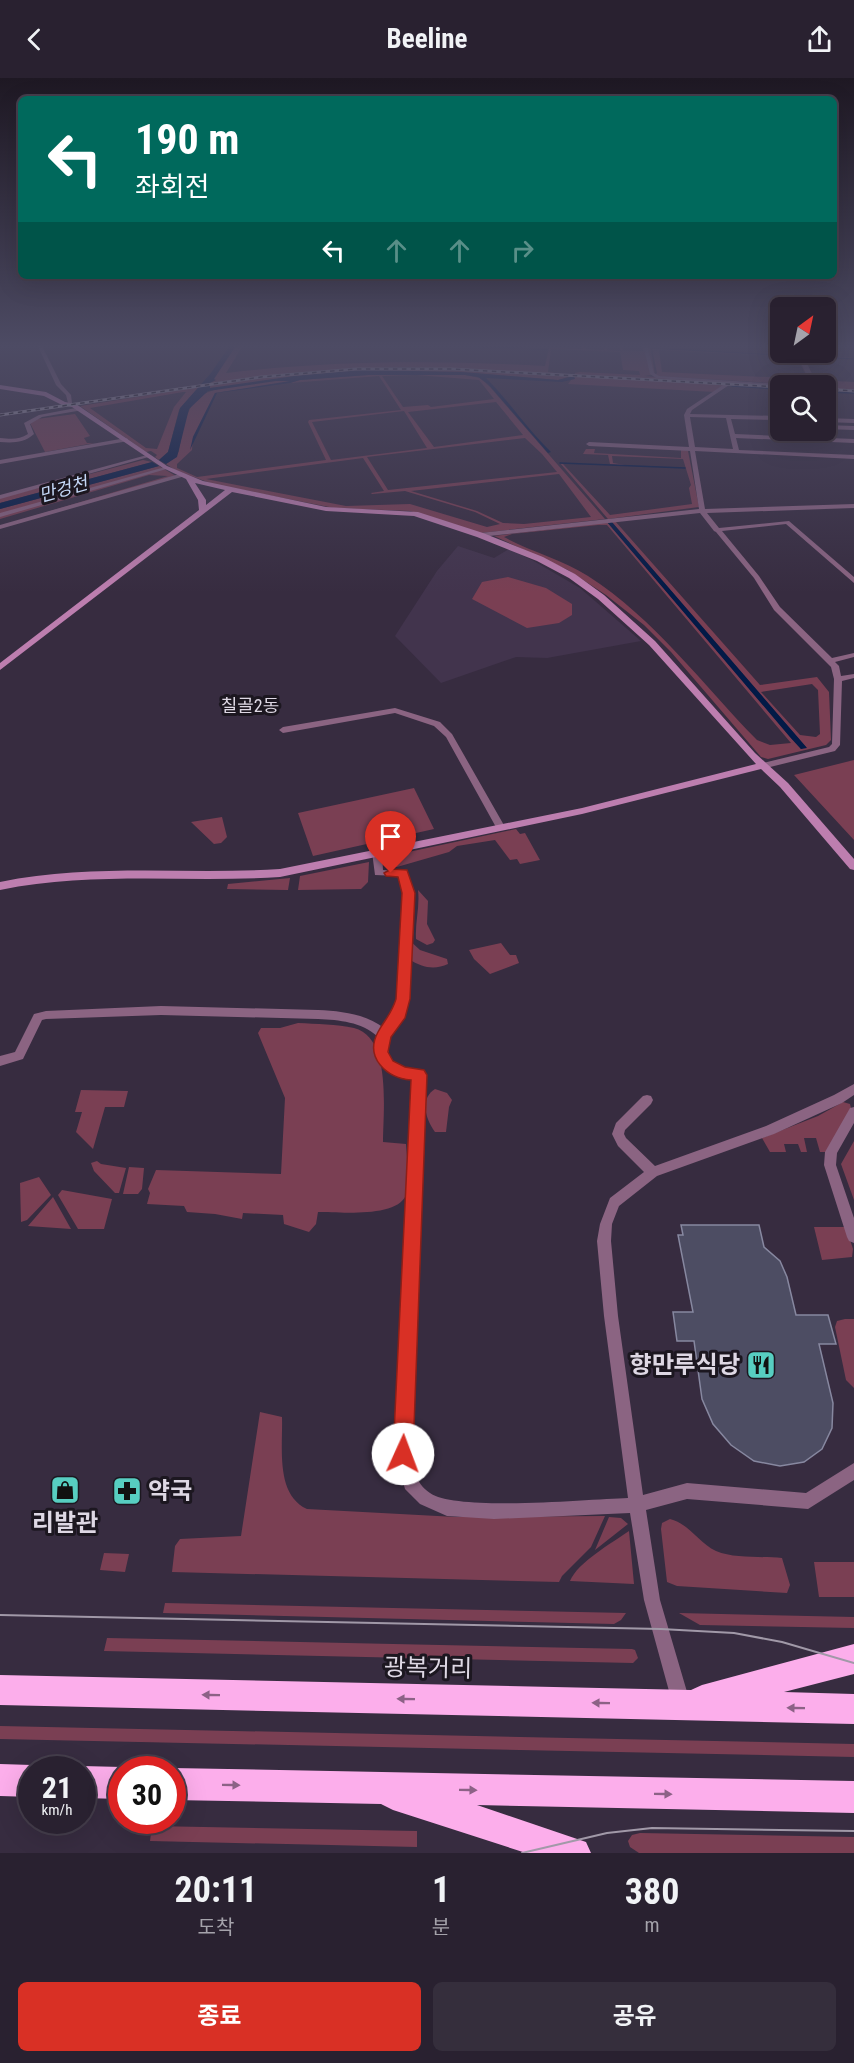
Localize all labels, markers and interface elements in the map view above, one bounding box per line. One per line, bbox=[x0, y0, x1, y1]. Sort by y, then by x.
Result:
icon: back bbox=[18, 23, 51, 56]
text: Beeline bbox=[387, 23, 467, 55]
icon: share bbox=[803, 23, 836, 56]
text: 190 m bbox=[135, 115, 240, 164]
icon: left bbox=[36, 120, 114, 198]
text: 좌회전 bbox=[135, 171, 210, 203]
icon: left bbox=[317, 234, 350, 267]
icon: ahead bbox=[380, 234, 413, 267]
icon: ahead bbox=[443, 234, 476, 267]
icon: right bbox=[506, 234, 539, 267]
north arrow bbox=[770, 297, 836, 363]
map controls bbox=[770, 297, 836, 441]
button: search bbox=[770, 375, 836, 441]
water label: 만겅천 bbox=[36, 471, 92, 506]
district label: 칠골2동 bbox=[221, 695, 279, 716]
pin bbox=[365, 811, 416, 873]
icon: arrive bbox=[374, 820, 407, 853]
restaurant icon: 향만루식당 bbox=[745, 1349, 777, 1381]
place label: 향만루식당 bbox=[630, 1351, 740, 1379]
position arrow bbox=[371, 1422, 435, 1486]
shop icon: 리발관 bbox=[49, 1474, 81, 1506]
pharmacy icon: 약국 bbox=[111, 1475, 143, 1507]
place label: 약국 bbox=[148, 1477, 192, 1505]
place label: 리발관 bbox=[32, 1509, 98, 1537]
street label: 광복거리 bbox=[384, 1653, 472, 1683]
one-way arrow bbox=[201, 1690, 220, 1700]
one-way arrow bbox=[396, 1694, 415, 1704]
one-way arrow bbox=[591, 1698, 610, 1708]
one-way arrow bbox=[786, 1703, 805, 1712]
speed limit sign: 30 bbox=[108, 1756, 186, 1834]
text: 21 bbox=[42, 1770, 72, 1805]
one-way arrow bbox=[221, 1780, 240, 1790]
one-way arrow bbox=[458, 1785, 477, 1795]
one-way arrow bbox=[653, 1789, 672, 1798]
text: km/h bbox=[42, 1801, 72, 1819]
text: 20:11 bbox=[175, 1869, 257, 1911]
text: 1 bbox=[432, 1869, 450, 1911]
text: 380 bbox=[625, 1871, 679, 1913]
text: m bbox=[645, 1913, 660, 1937]
text: 도착 bbox=[198, 1915, 234, 1939]
text: 분 bbox=[432, 1915, 450, 1939]
button: 종료 bbox=[18, 1982, 421, 2051]
button: 공유 bbox=[433, 1982, 836, 2051]

